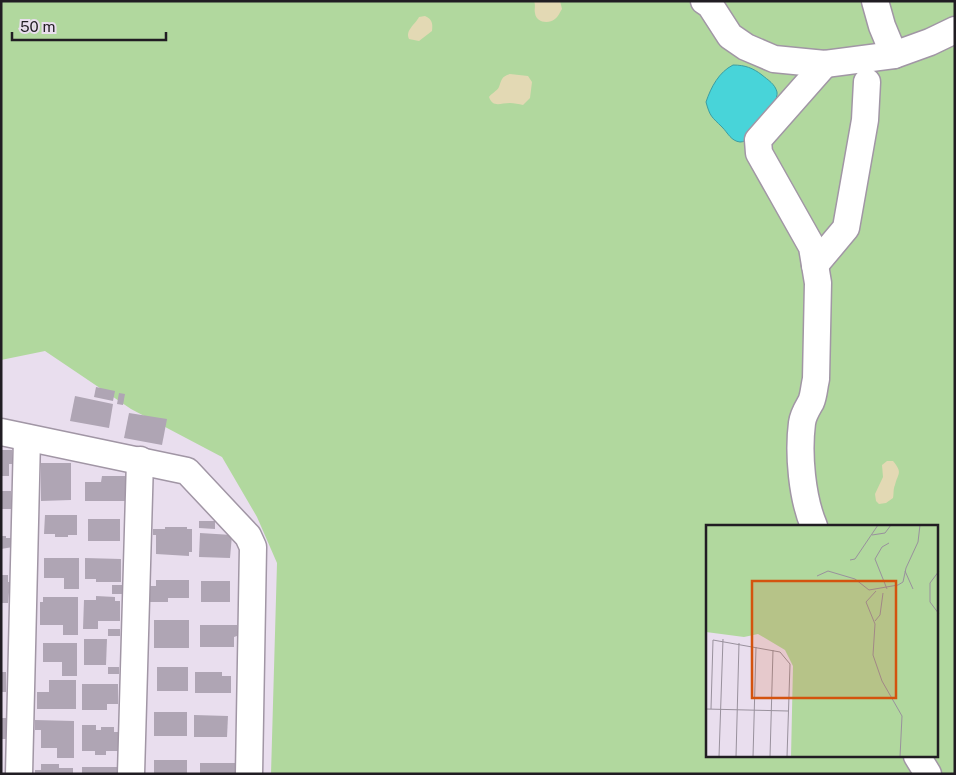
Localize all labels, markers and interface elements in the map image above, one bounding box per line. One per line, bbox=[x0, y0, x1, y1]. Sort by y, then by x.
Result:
scale bar bbox=[12, 10, 166, 42]
text: 50 m bbox=[20, 18, 55, 35]
inset map bbox=[706, 525, 938, 758]

